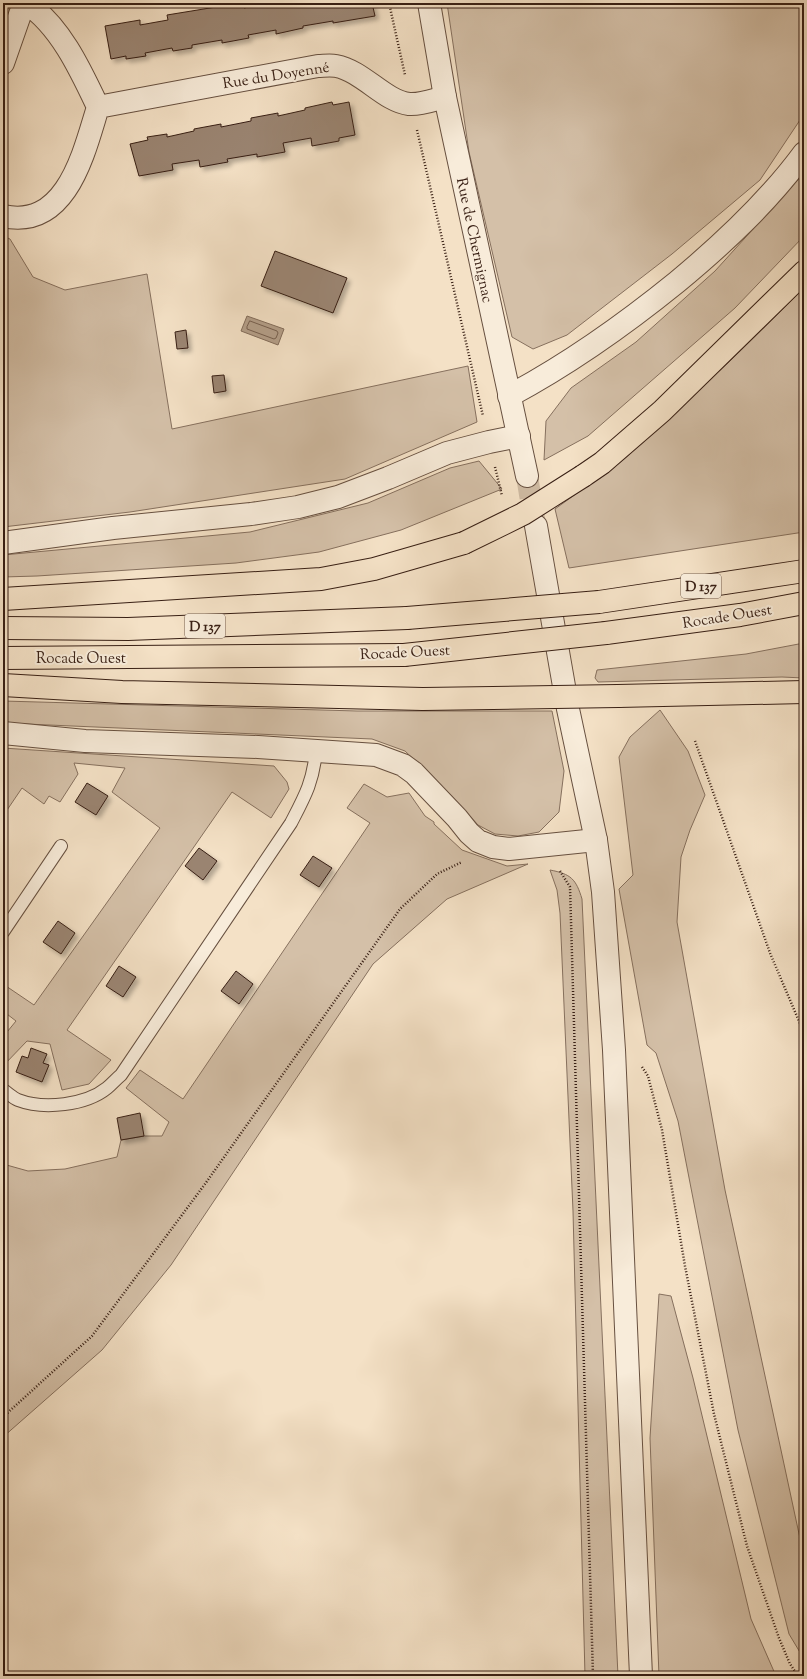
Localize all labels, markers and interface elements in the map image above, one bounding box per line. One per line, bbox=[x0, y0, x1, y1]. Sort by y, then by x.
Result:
street label: Rue du Doyenné bbox=[221, 58, 331, 95]
street label: Rue de Chermignac bbox=[450, 176, 497, 305]
road number: D 137 bbox=[681, 574, 721, 598]
street label: Rocade Ouest bbox=[681, 600, 773, 635]
road number: D 137 bbox=[185, 614, 225, 638]
street label: Rocade Ouest bbox=[360, 641, 451, 666]
street label: Rocade Ouest bbox=[36, 649, 126, 670]

